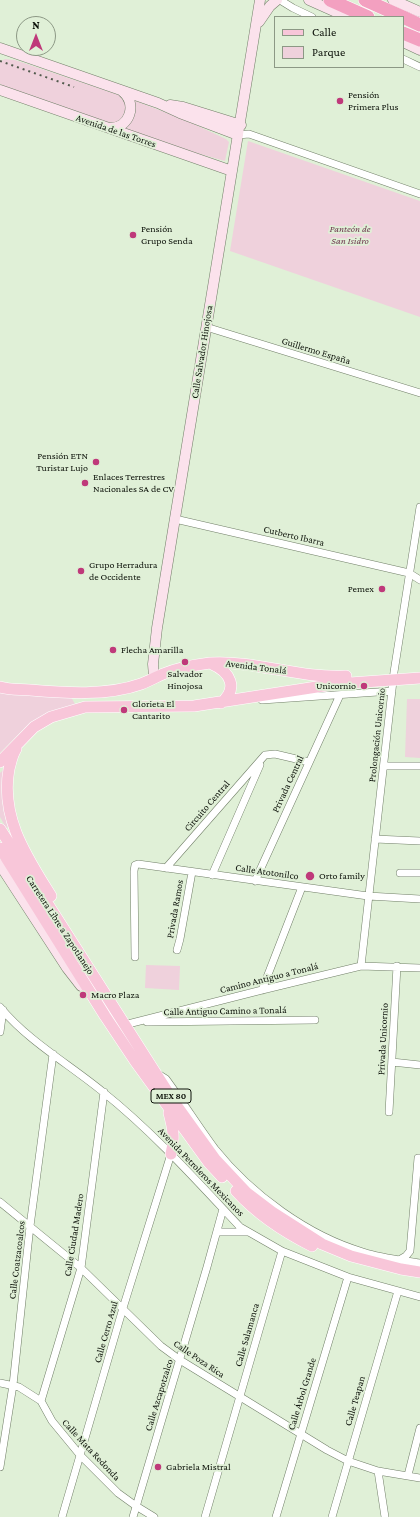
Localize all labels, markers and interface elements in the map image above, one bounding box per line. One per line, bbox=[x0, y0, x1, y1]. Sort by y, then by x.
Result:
north arrow bbox=[16, 16, 56, 56]
legend bbox=[274, 16, 404, 68]
text: N bbox=[32, 19, 40, 31]
text: Calle bbox=[312, 25, 336, 39]
text: Parque bbox=[312, 45, 345, 59]
place label: Pensión Primera Plus bbox=[348, 89, 398, 112]
marker: Pensión Primera Plus bbox=[335, 96, 345, 106]
street label: Avenida de las Torres bbox=[74, 112, 158, 150]
place label: Pensión Grupo Senda bbox=[141, 223, 193, 246]
park label: Panteón de San Isidro bbox=[329, 223, 371, 246]
marker: Pensión Grupo Senda bbox=[128, 230, 138, 240]
street label: Calle Salvador Hinojosa bbox=[189, 305, 215, 399]
street label: Guillermo España bbox=[280, 335, 352, 367]
place label: Pensión ETN Turistar Lujo bbox=[36, 450, 88, 474]
marker: Pensión ETN Turistar Lujo bbox=[91, 457, 101, 467]
place label: Enlaces Terrestres Nacionales SA de CV bbox=[93, 471, 174, 494]
marker: Enlaces Terrestres Nacionales SA de CV bbox=[80, 478, 90, 488]
street label: Cutberto Ibarra bbox=[262, 523, 326, 549]
place label: Grupo Herradura de Occidente bbox=[89, 559, 157, 582]
marker: Grupo Herradura de Occidente bbox=[76, 566, 86, 576]
place label: Pemex bbox=[348, 583, 374, 595]
marker: Pemex bbox=[377, 584, 387, 594]
place label: Flecha Amarilla bbox=[121, 644, 183, 656]
marker: Flecha Amarilla bbox=[108, 645, 118, 655]
marker: Salvador Hinojosa bbox=[180, 657, 190, 667]
street label: Avenida Tonalá bbox=[225, 657, 287, 677]
place label: Salvador Hinojosa bbox=[167, 668, 203, 692]
place label: Unicornio bbox=[316, 680, 356, 692]
marker: Unicornio bbox=[359, 681, 369, 691]
street label: Prolongación Unicornio bbox=[366, 687, 388, 783]
place label: Glorieta El Cantarito bbox=[132, 698, 174, 722]
marker: Glorieta El Cantarito bbox=[119, 705, 129, 715]
street label: Privada Central bbox=[270, 754, 306, 814]
street label: Circuito Central bbox=[182, 778, 232, 834]
street label: Calle Atotonilco bbox=[235, 862, 299, 882]
marker: Orto family bbox=[304, 870, 316, 882]
place label: Orto family bbox=[319, 870, 365, 882]
street label: Carretera Libre a Zapotlanejo bbox=[23, 873, 97, 977]
street label: Privada Ramos bbox=[164, 879, 186, 939]
street label: Camino Antiguo a Tonalá bbox=[219, 960, 319, 996]
place label: Macro Plaza bbox=[91, 989, 139, 1001]
marker: Macro Plaza bbox=[78, 990, 88, 1000]
street label: Privada Unicornio bbox=[375, 1003, 391, 1075]
street label: Calle Antiguo Camino a Tonalá bbox=[163, 1004, 287, 1018]
road number: MEX 80 bbox=[151, 1089, 191, 1103]
street label: Avenida Petroleros Mexicanos bbox=[155, 1125, 247, 1219]
street label: Calle Ciudad Madero bbox=[62, 1193, 86, 1277]
street label: Calle Coatzacoalcos bbox=[6, 1220, 28, 1300]
street label: Calle Cerro Azul bbox=[91, 1300, 121, 1364]
street label: Calle Salamanca bbox=[232, 1302, 262, 1368]
street label: Calle Poza Rica bbox=[171, 1337, 227, 1381]
street label: Calle Árbol Grande bbox=[285, 1356, 319, 1432]
street label: Calle Azcapotzalco bbox=[142, 1358, 176, 1432]
street label: Calle Teapan bbox=[342, 1375, 368, 1427]
street label: Calle Mata Redonda bbox=[59, 1417, 123, 1483]
place label: Gabriela Mistral bbox=[166, 1461, 231, 1473]
marker: Gabriela Mistral bbox=[153, 1462, 163, 1472]

